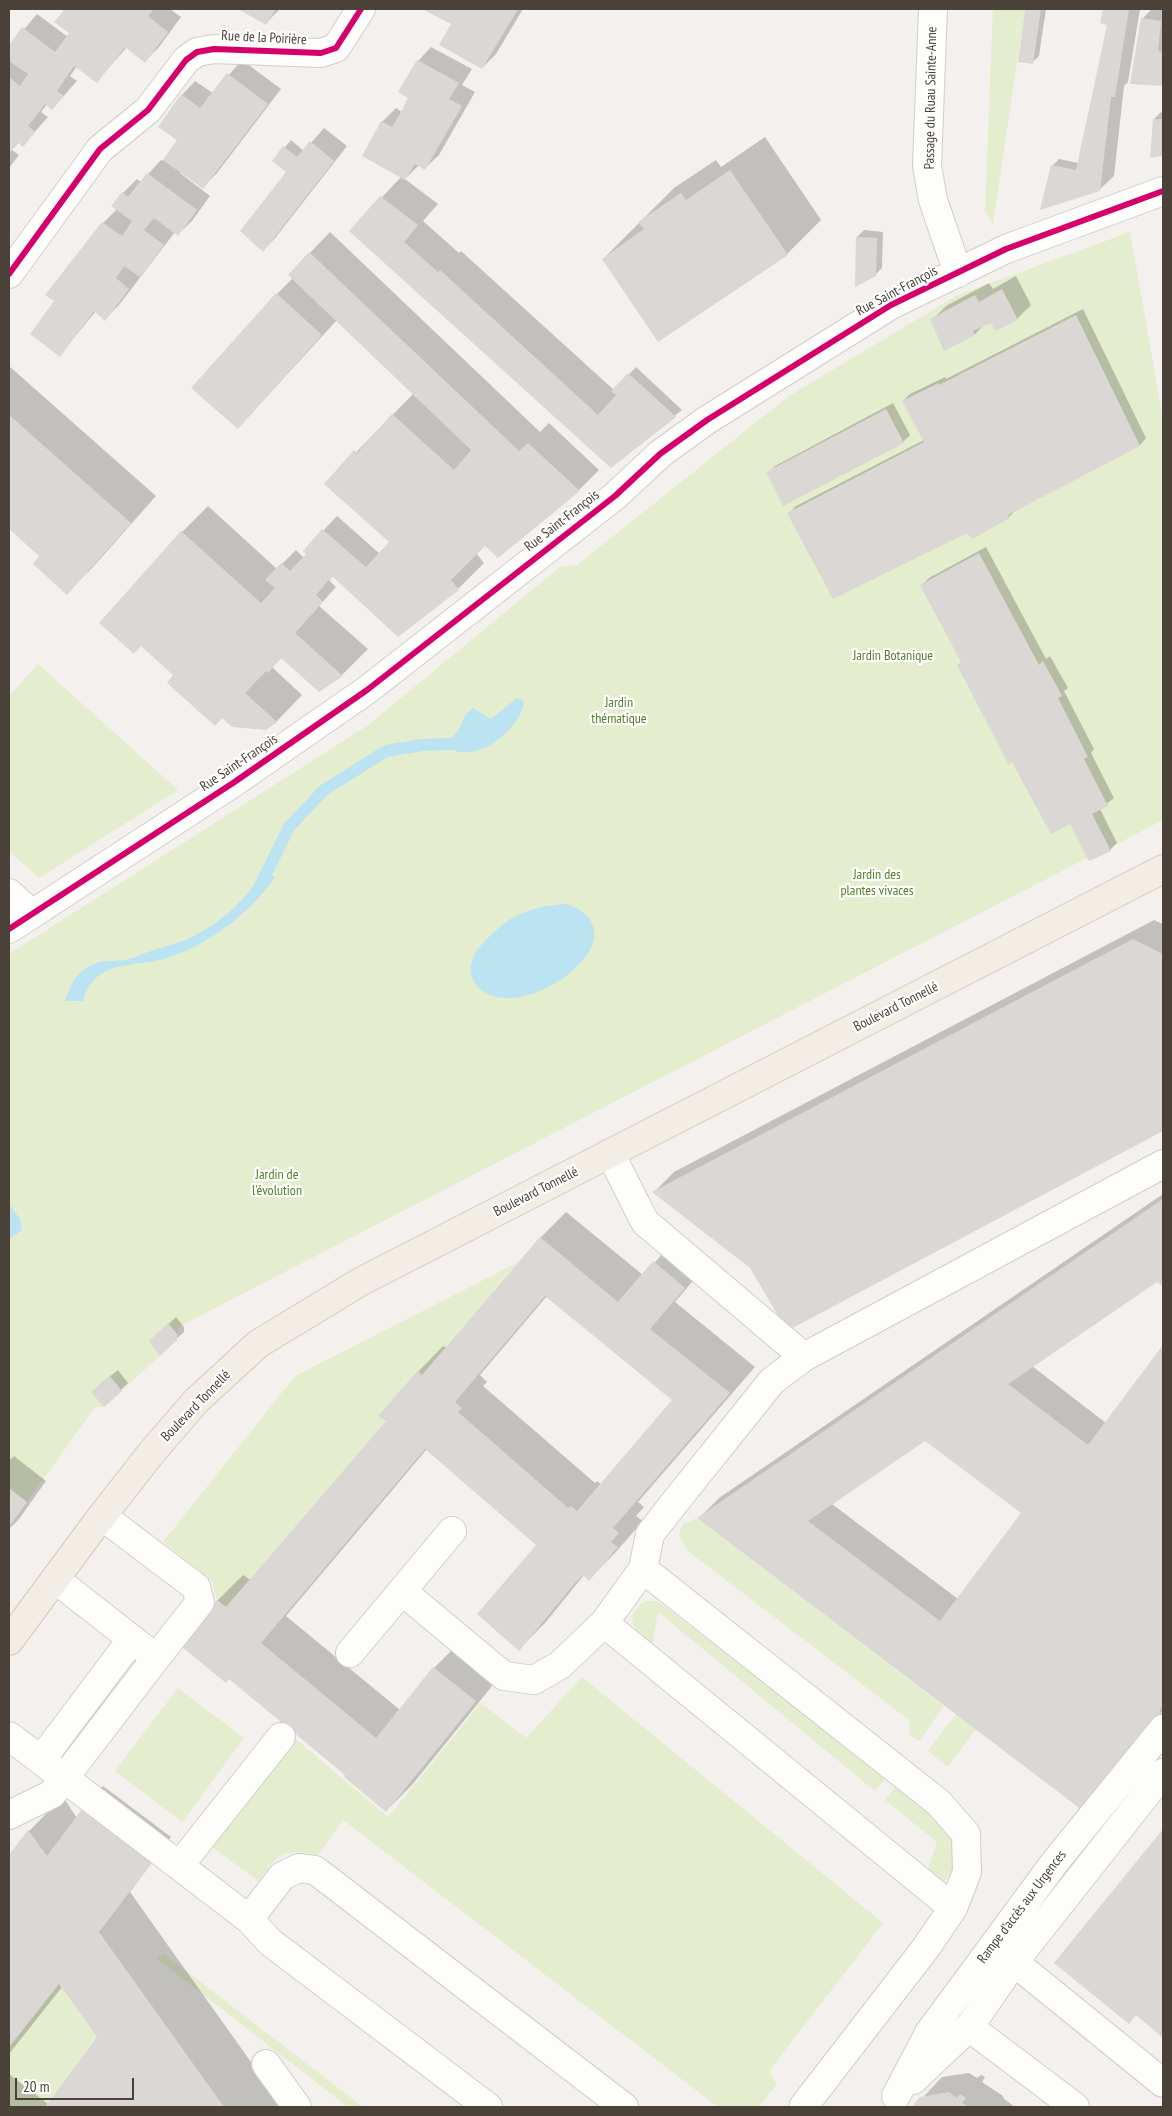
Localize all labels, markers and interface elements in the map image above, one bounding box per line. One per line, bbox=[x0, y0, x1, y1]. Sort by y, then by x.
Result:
street label: Passage du Ruau Sainte-Anne bbox=[921, 26, 941, 170]
street label: Rue de la Poirière bbox=[221, 27, 307, 49]
street label: Rue Saint-François bbox=[853, 262, 941, 320]
street label: Rue Saint-François bbox=[521, 487, 603, 555]
park label: Jardin Botanique bbox=[853, 648, 933, 664]
park label: Jardin thématique bbox=[591, 695, 647, 728]
street label: Rue Saint-François bbox=[197, 731, 281, 795]
park label: Jardin des plantes vivaces bbox=[840, 867, 914, 900]
street label: Boulevard Tonnellé bbox=[851, 978, 941, 1036]
street label: Boulevard Tonnellé bbox=[491, 1163, 581, 1221]
park label: Jardin de l'évolution bbox=[252, 1167, 302, 1200]
street label: Boulevard Tonnellé bbox=[158, 1367, 234, 1445]
street label: Rampe d’accès aux Urgences bbox=[974, 1847, 1070, 1967]
scale bar bbox=[18, 2068, 136, 2100]
text: 20 m bbox=[23, 2077, 49, 2096]

